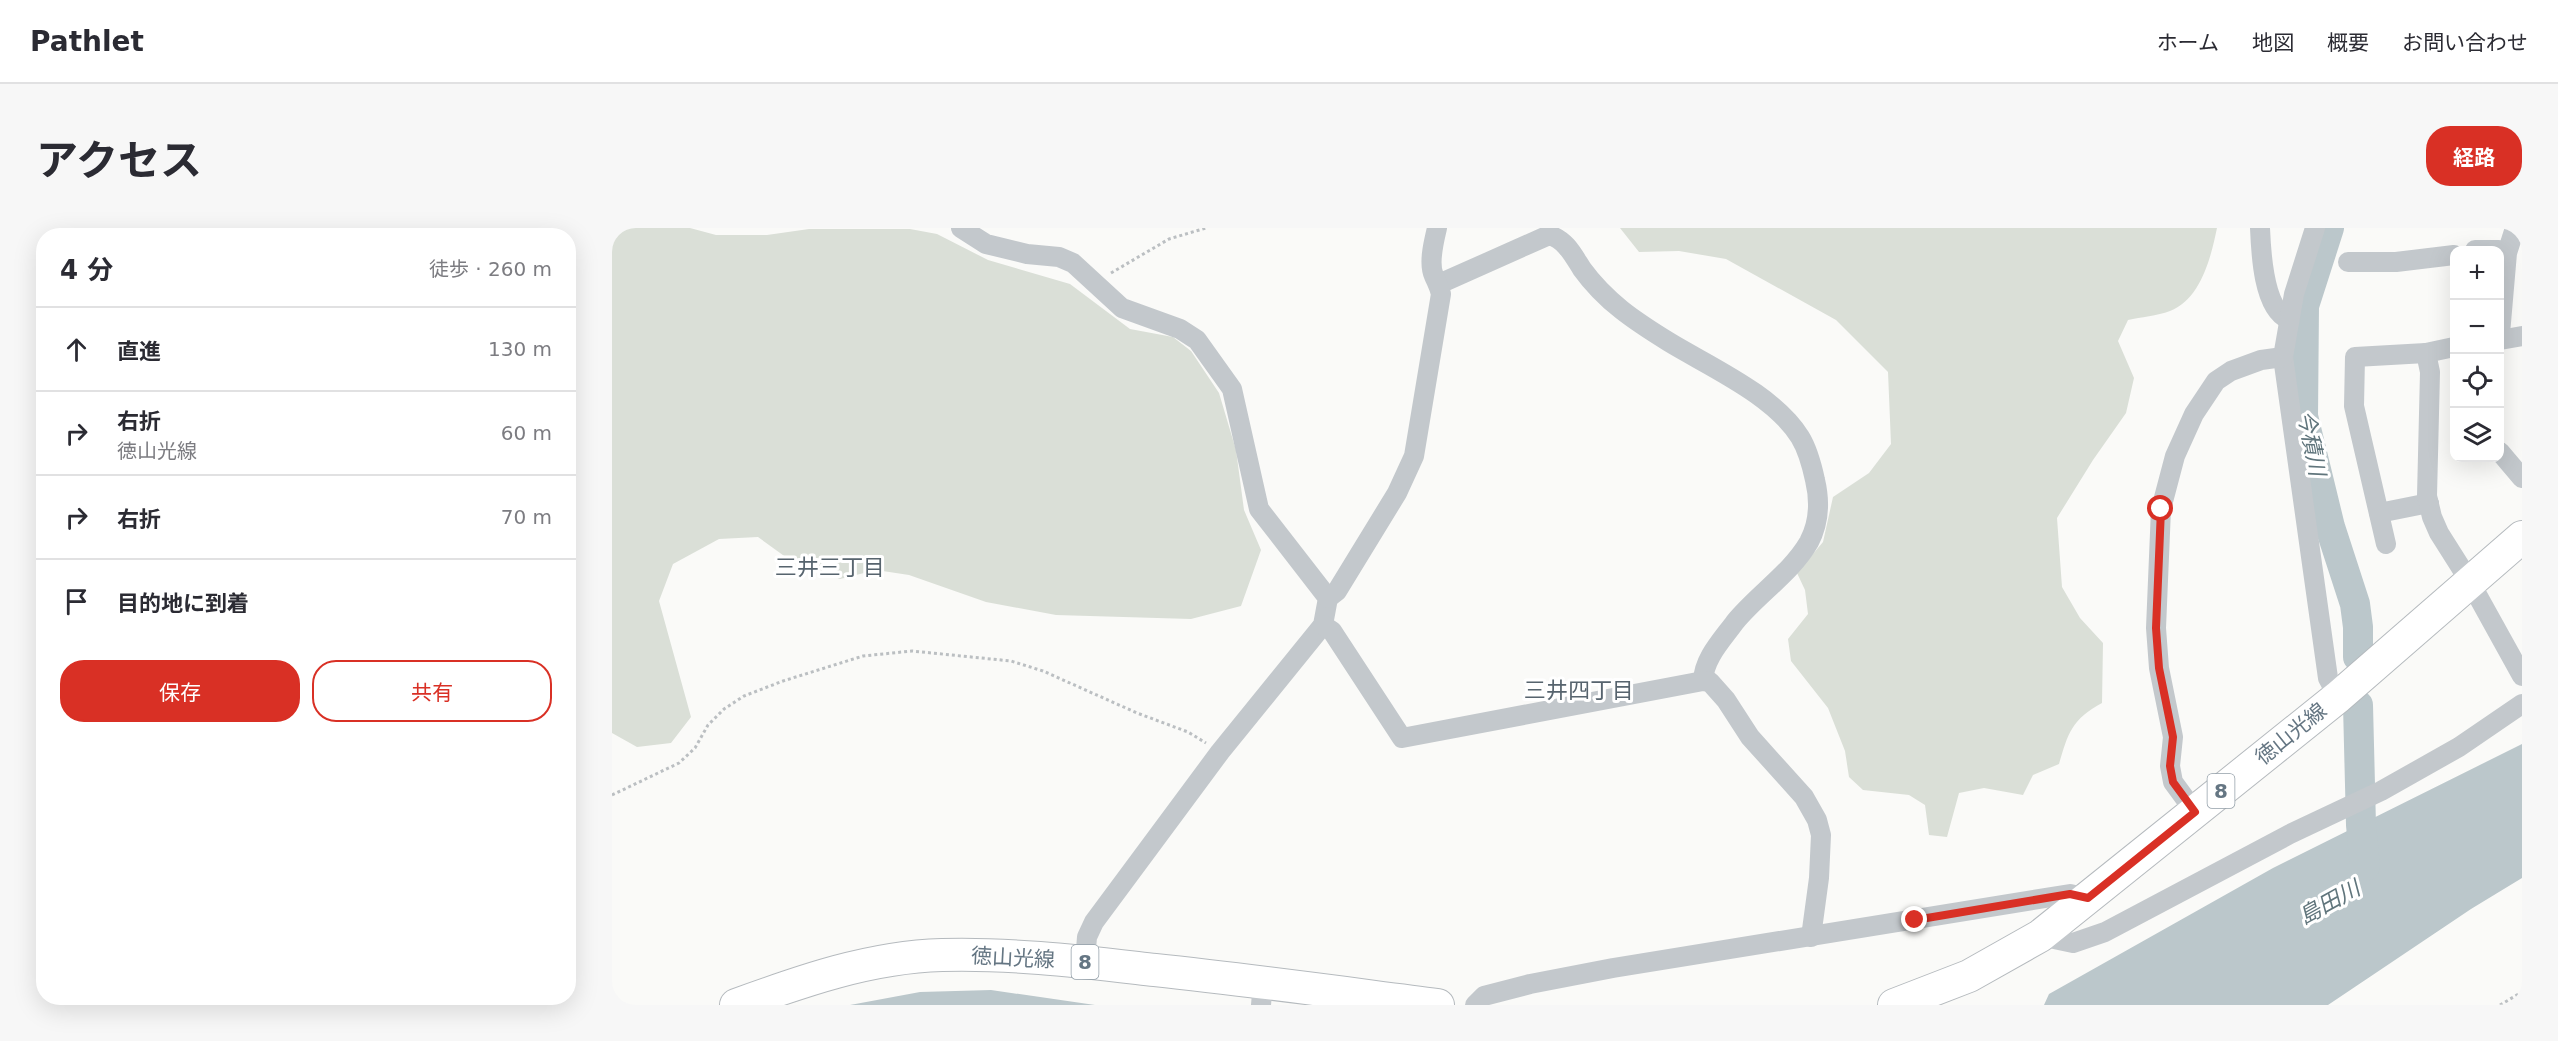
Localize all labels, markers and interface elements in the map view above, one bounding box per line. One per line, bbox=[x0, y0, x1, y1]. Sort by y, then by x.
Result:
text: Pathlet bbox=[30, 25, 144, 58]
text: ホーム bbox=[2157, 31, 2219, 55]
text: 地図 bbox=[2252, 31, 2294, 55]
text: 概要 bbox=[2327, 31, 2369, 55]
text: お問い合わせ bbox=[2402, 31, 2528, 55]
button: 経路 bbox=[2426, 126, 2522, 186]
text: アクセス bbox=[36, 136, 202, 185]
map controls bbox=[2450, 246, 2504, 462]
button: + bbox=[2450, 246, 2504, 300]
text: 4 分 bbox=[60, 255, 113, 285]
text: 徒歩 · 260 m bbox=[429, 257, 552, 281]
button: − bbox=[2450, 300, 2504, 354]
icon: ahead bbox=[60, 333, 93, 366]
text: 130 m bbox=[488, 337, 552, 361]
text: 直進 bbox=[117, 339, 161, 364]
button: locate bbox=[2450, 354, 2504, 408]
water label: 今積川 bbox=[2293, 408, 2330, 480]
button: layers bbox=[2450, 408, 2504, 462]
text: 右折 bbox=[117, 409, 161, 434]
icon: right bbox=[60, 417, 93, 450]
text: 60 m bbox=[501, 421, 552, 445]
text: 徳山光線 bbox=[117, 439, 197, 463]
route start bbox=[2147, 495, 2173, 521]
icon: right bbox=[60, 501, 93, 534]
text: 70 m bbox=[501, 505, 552, 529]
text: 右折 bbox=[117, 507, 161, 532]
district label: 三井三丁目 bbox=[775, 555, 885, 580]
icon: arrive bbox=[60, 585, 93, 618]
text: 目的地に到着 bbox=[117, 591, 249, 616]
button: 保存 bbox=[60, 660, 300, 722]
button: 共有 bbox=[312, 660, 552, 722]
district label: 三井四丁目 bbox=[1524, 678, 1634, 703]
street label: 徳山光線 bbox=[2251, 698, 2331, 770]
road number: 8 bbox=[2208, 774, 2234, 808]
water label: 島田川 bbox=[2294, 875, 2366, 929]
route end bbox=[1901, 906, 1927, 932]
street label: 徳山光線 bbox=[970, 944, 1056, 972]
road number: 8 bbox=[1072, 945, 1098, 979]

